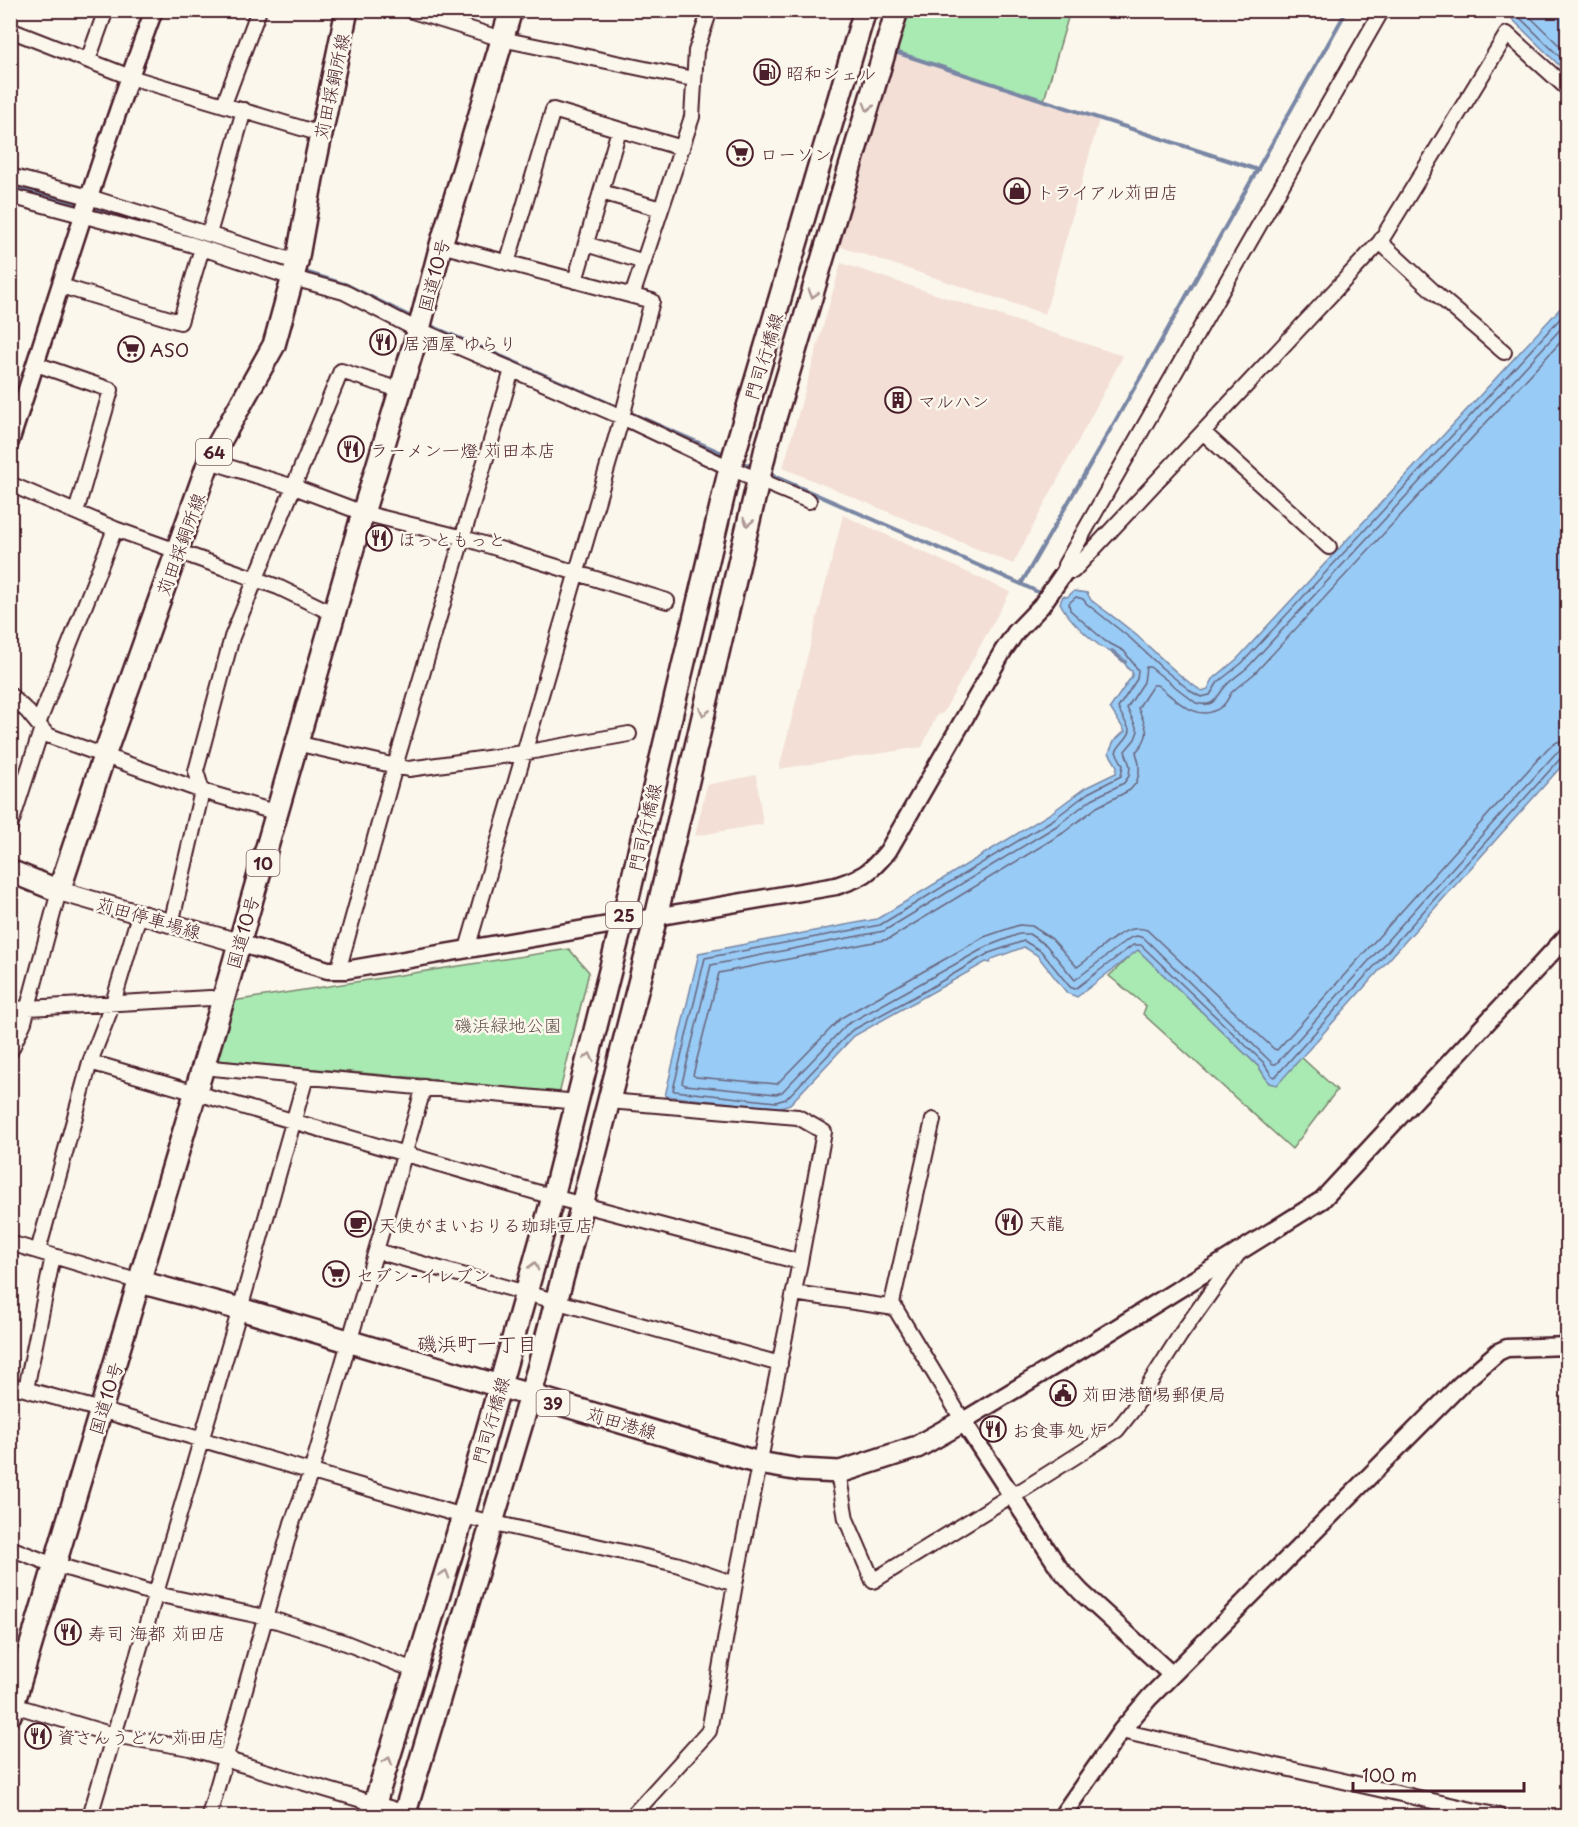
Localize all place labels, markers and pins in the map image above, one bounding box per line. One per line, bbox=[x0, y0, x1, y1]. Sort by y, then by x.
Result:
fuel station icon: 昭和シェル bbox=[752, 57, 782, 87]
place label: 昭和シェル bbox=[786, 59, 876, 86]
supermarket icon: ローソン bbox=[725, 138, 755, 168]
place label: ローソン bbox=[760, 140, 832, 167]
shop icon: トライアル苅田店 bbox=[1002, 176, 1032, 206]
place label: トライアル苅田店 bbox=[1036, 178, 1178, 205]
restaurant icon: 居酒屋 ゆらり bbox=[368, 327, 398, 357]
place label: 居酒屋 ゆらり bbox=[403, 329, 517, 356]
supermarket icon: ASO bbox=[116, 334, 146, 364]
place label: ASO bbox=[150, 336, 189, 363]
building icon: マルハン bbox=[883, 385, 913, 415]
place label: マルハン bbox=[918, 387, 989, 414]
restaurant icon: ラーメン一燈 苅田本店 bbox=[336, 434, 366, 464]
place label: ラーメン一燈 苅田本店 bbox=[370, 436, 556, 463]
restaurant icon: ほっともっと bbox=[364, 523, 394, 553]
place label: ほっともっと bbox=[398, 525, 506, 552]
restaurant icon: 天龍 bbox=[994, 1207, 1024, 1237]
cafe icon: 天使がまいおりる珈琲豆店 bbox=[343, 1209, 373, 1239]
place label: 天龍 bbox=[1028, 1209, 1064, 1236]
place label: 天使がまいおりる珈琲豆店 bbox=[378, 1211, 593, 1238]
supermarket icon: セブン-イレブン bbox=[321, 1259, 351, 1289]
place label: セブン-イレブン bbox=[356, 1261, 491, 1288]
public building icon: 苅田港簡易郵便局 bbox=[1048, 1378, 1078, 1408]
place label: 苅田港簡易郵便局 bbox=[1082, 1380, 1226, 1407]
restaurant icon: お食事処 炉 bbox=[978, 1414, 1008, 1444]
place label: お食事処 炉 bbox=[1012, 1416, 1108, 1443]
restaurant icon: 寿司 海都 苅田店 bbox=[53, 1617, 83, 1647]
place label: 寿司 海都 苅田店 bbox=[88, 1619, 226, 1646]
restaurant icon: 資さんうどん 苅田店 bbox=[23, 1721, 53, 1751]
place label: 資さんうどん 苅田店 bbox=[57, 1723, 225, 1750]

